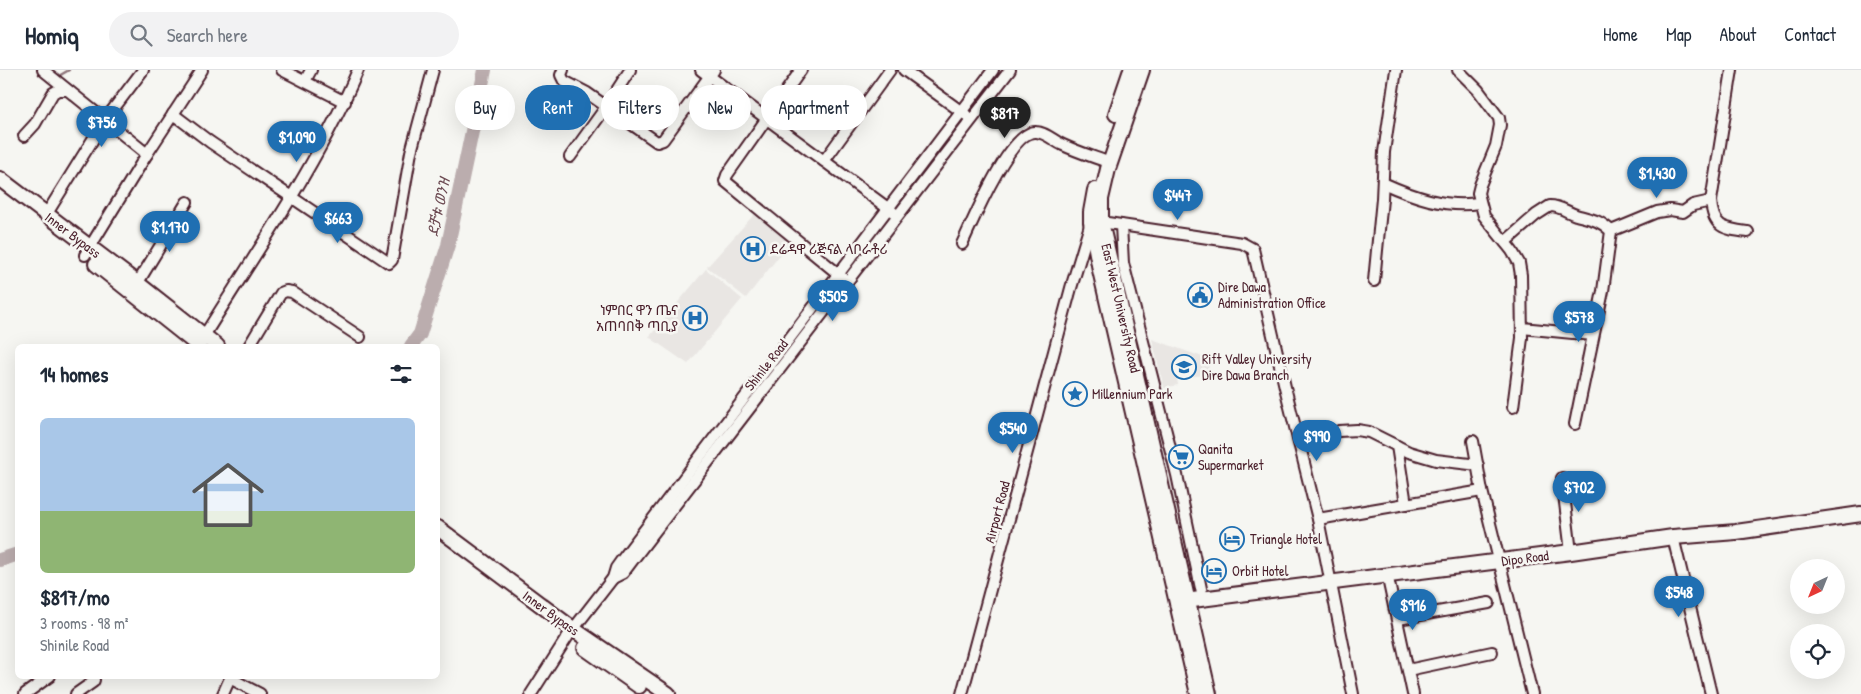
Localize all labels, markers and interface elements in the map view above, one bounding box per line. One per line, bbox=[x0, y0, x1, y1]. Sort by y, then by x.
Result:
search box bbox=[109, 12, 459, 57]
text: Homiq bbox=[25, 19, 79, 51]
icon: search bbox=[127, 21, 155, 49]
text: Search here bbox=[167, 22, 248, 48]
text: Home bbox=[1603, 22, 1638, 47]
text: Map bbox=[1666, 22, 1691, 47]
text: About bbox=[1719, 22, 1756, 47]
text: Contact bbox=[1784, 22, 1836, 47]
chip: Buy bbox=[455, 85, 515, 130]
chip: Rent bbox=[525, 85, 591, 130]
chip: Filters bbox=[601, 85, 679, 130]
chip: New bbox=[689, 85, 751, 130]
chip: Apartment bbox=[761, 85, 867, 130]
pin: $817 bbox=[975, 97, 1035, 139]
text: $817 bbox=[991, 102, 1019, 124]
pin: $756 bbox=[72, 106, 132, 148]
text: $756 bbox=[87, 111, 117, 133]
pin: $1,090 bbox=[256, 121, 338, 163]
text: $1,090 bbox=[278, 126, 316, 148]
pin: $1,430 bbox=[1616, 156, 1698, 199]
text: $1,430 bbox=[1638, 162, 1676, 184]
water label: ደቻቱ ወንዝ bbox=[422, 174, 455, 238]
pin: $447 bbox=[1148, 178, 1208, 221]
text: $447 bbox=[1164, 184, 1192, 206]
pin: $663 bbox=[308, 202, 368, 244]
street label: Inner Bypass bbox=[41, 207, 105, 263]
text: $663 bbox=[324, 207, 352, 229]
pin: $1,170 bbox=[129, 210, 211, 253]
text: $1,170 bbox=[151, 216, 189, 238]
hospital icon: ደሬዳዋ ሪጅናል ላቦራቶሪ bbox=[740, 236, 766, 262]
place label: ደሬዳዋ ሪጅናል ላቦራቶሪ bbox=[770, 239, 887, 258]
street label: East West University Road bbox=[1096, 241, 1146, 375]
place label: Dire Dawa Administration Office bbox=[1218, 277, 1326, 312]
pin: $505 bbox=[803, 280, 863, 322]
public building icon: Dire Dawa Administration Office bbox=[1187, 282, 1213, 308]
text: $505 bbox=[819, 285, 847, 307]
place label: ነምበር ዋን ጤና አጠባበቅ ጣቢያ bbox=[596, 300, 678, 335]
pin: $578 bbox=[1549, 300, 1609, 343]
hospital icon: ነምበር ዋን ጤና አጠባበቅ ጣቢያ bbox=[682, 305, 708, 331]
text: $578 bbox=[1564, 306, 1594, 328]
street label: Shinile Road bbox=[740, 335, 792, 394]
place label: Rift Valley University Dire Dawa Branch bbox=[1202, 349, 1312, 384]
school or university icon: Rift Valley University Dire Dawa Branch bbox=[1171, 354, 1197, 380]
text: 14 homes bbox=[40, 360, 108, 389]
icon: filters bbox=[387, 360, 415, 388]
place icon: Millennium Park bbox=[1062, 381, 1088, 407]
place label: Millennium Park bbox=[1092, 384, 1173, 403]
pin: $540 bbox=[983, 412, 1043, 454]
text: $540 bbox=[999, 417, 1027, 439]
pin: $990 bbox=[1287, 420, 1347, 462]
text: $990 bbox=[1303, 425, 1331, 447]
place label: Qanita Supermarket bbox=[1198, 439, 1264, 475]
supermarket icon: Qanita Supermarket bbox=[1168, 444, 1194, 470]
icon: home bbox=[183, 450, 273, 540]
pin: $702 bbox=[1549, 470, 1609, 513]
text: $702 bbox=[1564, 476, 1594, 498]
street label: Airport Road bbox=[979, 478, 1015, 545]
hotel icon: Triangle Hotel bbox=[1219, 526, 1245, 552]
place label: Triangle Hotel bbox=[1250, 529, 1322, 549]
street label: Dipo Road bbox=[1500, 545, 1550, 571]
hotel icon: Orbit Hotel bbox=[1201, 558, 1227, 584]
north arrow bbox=[1790, 559, 1845, 614]
map controls bbox=[1790, 559, 1845, 679]
place label: Orbit Hotel bbox=[1232, 561, 1289, 580]
pin: $548 bbox=[1649, 576, 1709, 618]
text: $548 bbox=[1665, 581, 1693, 603]
text: $817/mo bbox=[40, 583, 109, 612]
street label: Inner Bypass bbox=[519, 586, 583, 640]
pin: $916 bbox=[1383, 588, 1443, 631]
text: $916 bbox=[1400, 594, 1426, 616]
text: 3 rooms · 98 m² bbox=[40, 612, 129, 634]
button: locate bbox=[1790, 624, 1845, 679]
text: Shinile Road bbox=[40, 634, 109, 656]

